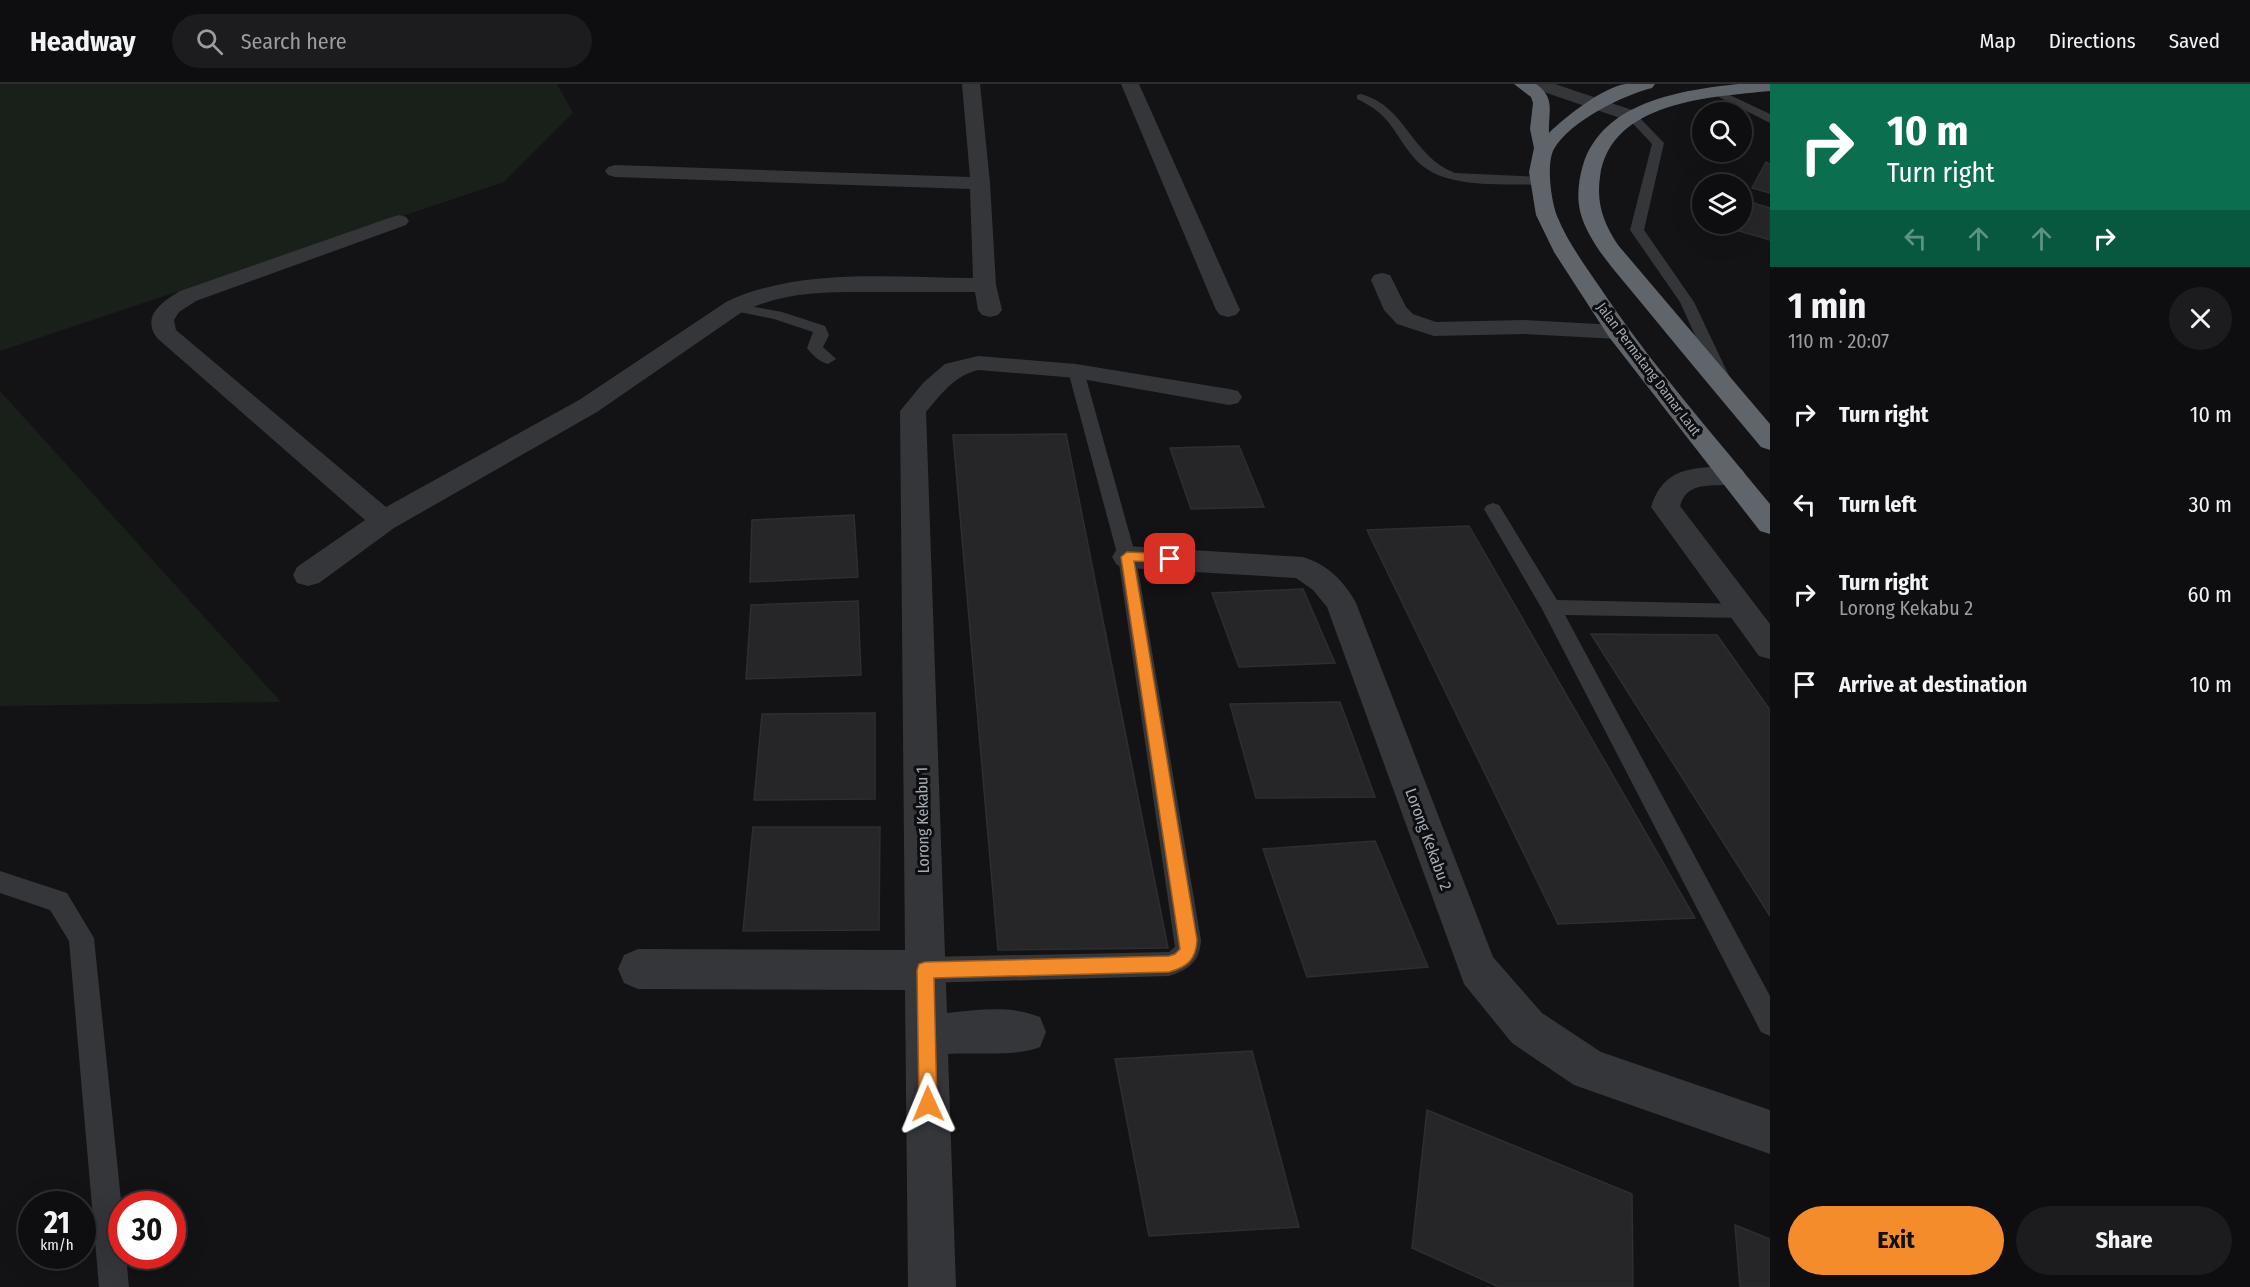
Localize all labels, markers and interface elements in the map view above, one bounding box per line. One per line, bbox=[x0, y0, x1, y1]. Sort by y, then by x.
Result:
search box bbox=[172, 14, 592, 68]
text: Headway bbox=[30, 25, 136, 58]
icon: search bbox=[193, 25, 226, 58]
text: Search here bbox=[241, 28, 347, 55]
text: Map bbox=[1979, 28, 2016, 54]
text: Directions bbox=[2049, 28, 2136, 54]
text: Saved bbox=[2169, 28, 2220, 54]
map controls bbox=[1692, 102, 1752, 234]
button: search bbox=[1692, 102, 1752, 162]
text: 10 m bbox=[1887, 106, 1968, 156]
icon: right bbox=[1788, 108, 1866, 186]
text: Turn right bbox=[1887, 157, 1995, 189]
button: layers bbox=[1692, 174, 1752, 234]
icon: left bbox=[1899, 222, 1932, 255]
icon: ahead bbox=[1962, 222, 1995, 255]
icon: ahead bbox=[2025, 222, 2058, 255]
icon: right bbox=[2088, 222, 2121, 255]
text: 1 min bbox=[1788, 284, 1866, 328]
button: close bbox=[2169, 287, 2232, 350]
street label: Jalan Permatang Damar Laut bbox=[1593, 299, 1704, 439]
text: 110 m · 20:07 bbox=[1788, 329, 1889, 353]
icon: right bbox=[1788, 398, 1821, 431]
text: Turn right bbox=[1839, 401, 1928, 428]
text: 10 m bbox=[2190, 401, 2232, 428]
icon: left bbox=[1788, 488, 1821, 521]
text: Turn left bbox=[1839, 491, 1917, 518]
text: 30 m bbox=[2189, 491, 2232, 518]
pin bbox=[1144, 533, 1195, 584]
icon: arrive bbox=[1153, 542, 1186, 575]
text: Turn right bbox=[1839, 569, 1928, 596]
icon: right bbox=[1788, 578, 1821, 611]
text: 60 m bbox=[2188, 581, 2232, 608]
text: Lorong Kekabu 2 bbox=[1839, 596, 1973, 620]
icon: arrive bbox=[1788, 668, 1821, 701]
text: Arrive at destination bbox=[1839, 671, 2027, 698]
text: 10 m bbox=[2190, 671, 2232, 698]
street label: Lorong Kekabu 1 bbox=[912, 767, 933, 873]
street label: Lorong Kekabu 2 bbox=[1401, 786, 1456, 893]
position arrow bbox=[896, 1072, 960, 1136]
speed limit sign: 30 bbox=[108, 1191, 186, 1269]
text: 21 bbox=[44, 1205, 70, 1241]
button: Exit bbox=[1788, 1206, 2004, 1275]
button: Share bbox=[2016, 1206, 2232, 1275]
text: km/h bbox=[40, 1236, 74, 1254]

